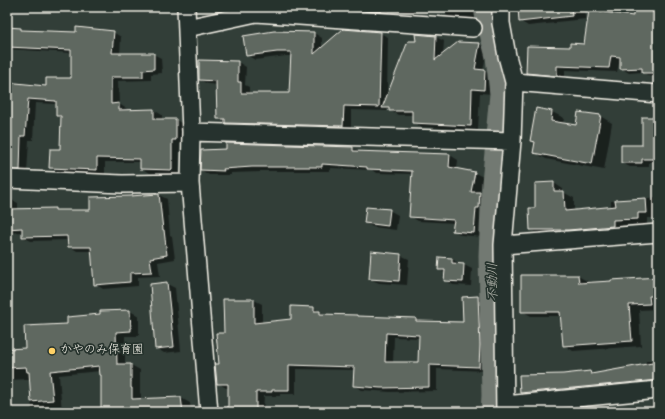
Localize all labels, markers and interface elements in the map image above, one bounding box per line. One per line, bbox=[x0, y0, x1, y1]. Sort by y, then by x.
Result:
water label: 不動川 bbox=[485, 262, 502, 302]
place label: かやのみ保育園 bbox=[60, 343, 144, 358]
marker: かやのみ保育園 bbox=[47, 346, 57, 356]

